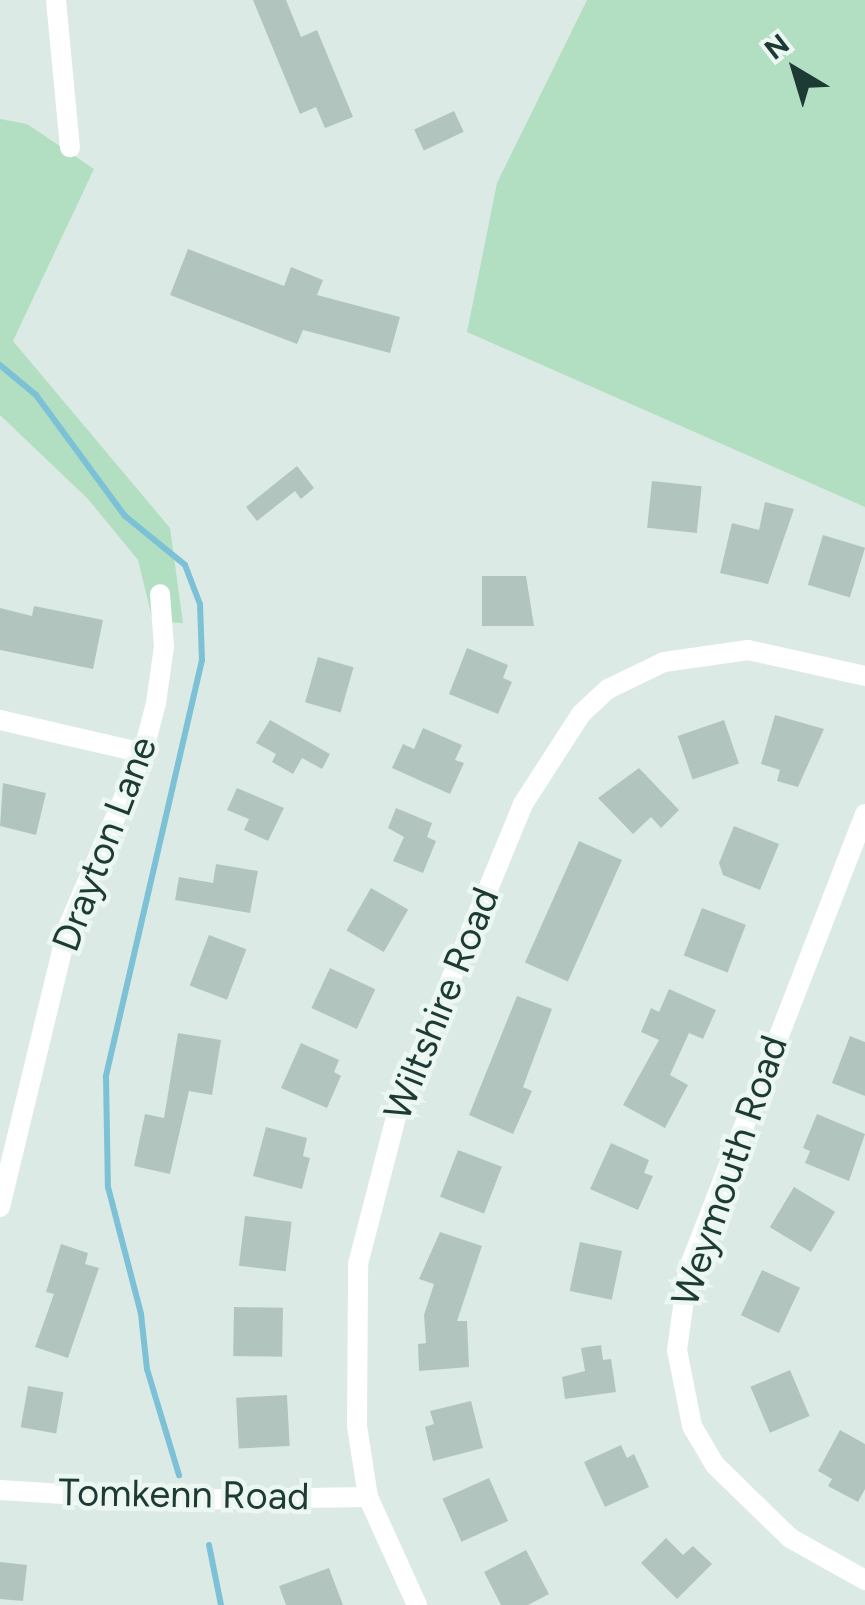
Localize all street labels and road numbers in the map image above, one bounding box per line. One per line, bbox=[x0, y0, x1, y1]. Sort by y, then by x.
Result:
street label: Drayton Lane bbox=[43, 730, 167, 958]
street label: Wiltshire Road bbox=[375, 881, 509, 1127]
street label: Weymouth Road bbox=[662, 1030, 798, 1312]
street label: Tomkenn Road bbox=[58, 1470, 310, 1520]

